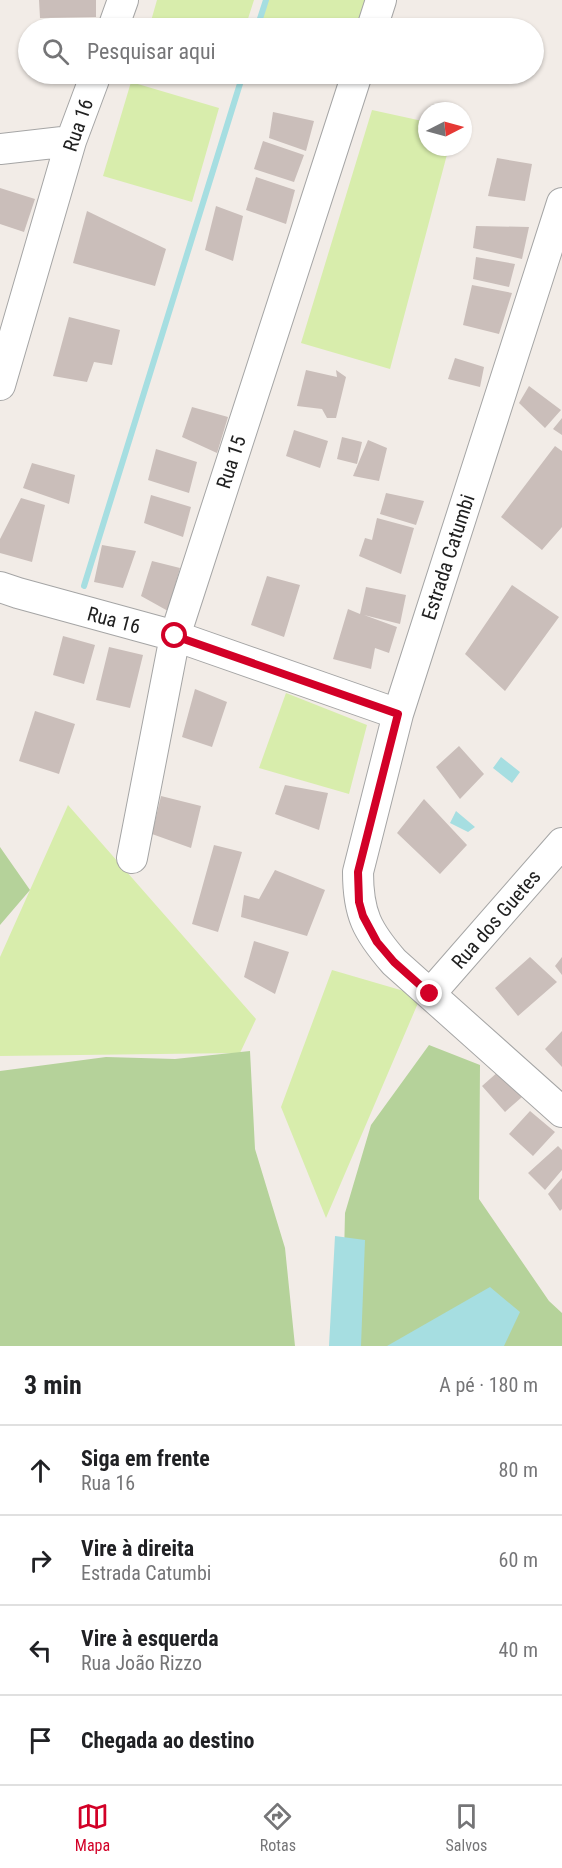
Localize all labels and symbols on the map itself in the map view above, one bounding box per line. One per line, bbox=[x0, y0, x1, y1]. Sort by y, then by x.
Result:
street label: Rua 16 bbox=[58, 95, 98, 155]
north arrow bbox=[418, 102, 472, 156]
street label: Rua 15 bbox=[211, 432, 251, 491]
street label: Estrada Catumbi bbox=[416, 491, 480, 623]
street label: Rua 16 bbox=[85, 601, 143, 639]
route start bbox=[161, 622, 187, 648]
street label: Rua dos Guetes bbox=[446, 865, 546, 973]
route end bbox=[416, 980, 442, 1006]

